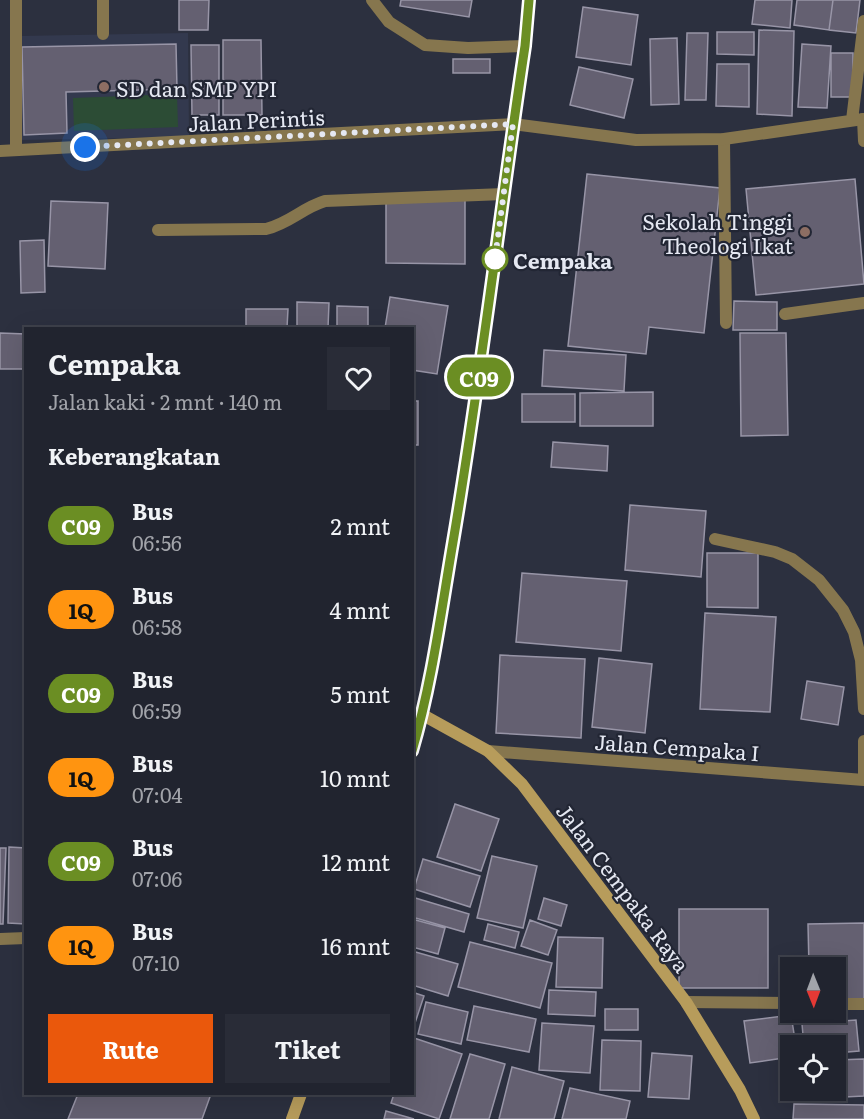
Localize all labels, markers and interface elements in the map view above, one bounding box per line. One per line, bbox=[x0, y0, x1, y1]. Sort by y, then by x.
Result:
place label: SD dan SMP YPI bbox=[116, 72, 277, 103]
marker: SD dan SMP YPI bbox=[97, 80, 111, 94]
street label: Jalan Perintis bbox=[187, 100, 325, 138]
your location bbox=[70, 132, 100, 162]
place label: Sekolah Tinggi Theologi Ikat bbox=[642, 205, 794, 260]
marker: Sekolah Tinggi Theologi Ikat bbox=[798, 225, 812, 239]
place label: Cempaka bbox=[513, 244, 613, 275]
marker: Cempaka bbox=[482, 246, 508, 272]
text: Cempaka bbox=[48, 342, 181, 384]
button: heart bbox=[327, 347, 390, 410]
line badge: C09 bbox=[444, 358, 514, 397]
text: C09 bbox=[459, 362, 499, 393]
text: Jalan kaki · 2 mnt · 140 m bbox=[48, 386, 282, 416]
text: Keberangkatan bbox=[48, 439, 220, 472]
text: Bus bbox=[132, 494, 173, 527]
text: 2 mnt bbox=[331, 509, 390, 542]
text: C09 bbox=[61, 510, 101, 541]
text: 06:56 bbox=[132, 527, 182, 557]
text: Bus bbox=[132, 578, 173, 611]
text: 4 mnt bbox=[330, 593, 390, 626]
text: 1Q bbox=[68, 594, 94, 625]
text: 06:58 bbox=[132, 611, 182, 641]
text: Bus bbox=[132, 662, 173, 695]
text: 5 mnt bbox=[331, 677, 390, 710]
text: C09 bbox=[61, 678, 101, 709]
text: 06:59 bbox=[132, 695, 182, 725]
street label: Jalan Cempaka I bbox=[594, 725, 760, 767]
text: Bus bbox=[132, 746, 173, 779]
text: 10 mnt bbox=[320, 761, 390, 794]
text: 1Q bbox=[68, 762, 94, 793]
text: 07:04 bbox=[132, 779, 183, 809]
street label: Jalan Cempaka Raya bbox=[550, 796, 698, 979]
text: Bus bbox=[132, 830, 173, 863]
text: 12 mnt bbox=[322, 845, 390, 878]
text: C09 bbox=[61, 846, 101, 877]
text: 07:06 bbox=[132, 863, 182, 893]
text: Bus bbox=[132, 914, 173, 947]
text: 16 mnt bbox=[321, 929, 390, 962]
text: 1Q bbox=[68, 930, 94, 961]
text: 07:10 bbox=[132, 947, 180, 977]
north arrow bbox=[780, 957, 846, 1023]
map controls bbox=[780, 957, 846, 1101]
button: Rute bbox=[48, 1014, 213, 1083]
button: Tiket bbox=[225, 1014, 390, 1083]
button: locate bbox=[780, 1035, 846, 1101]

